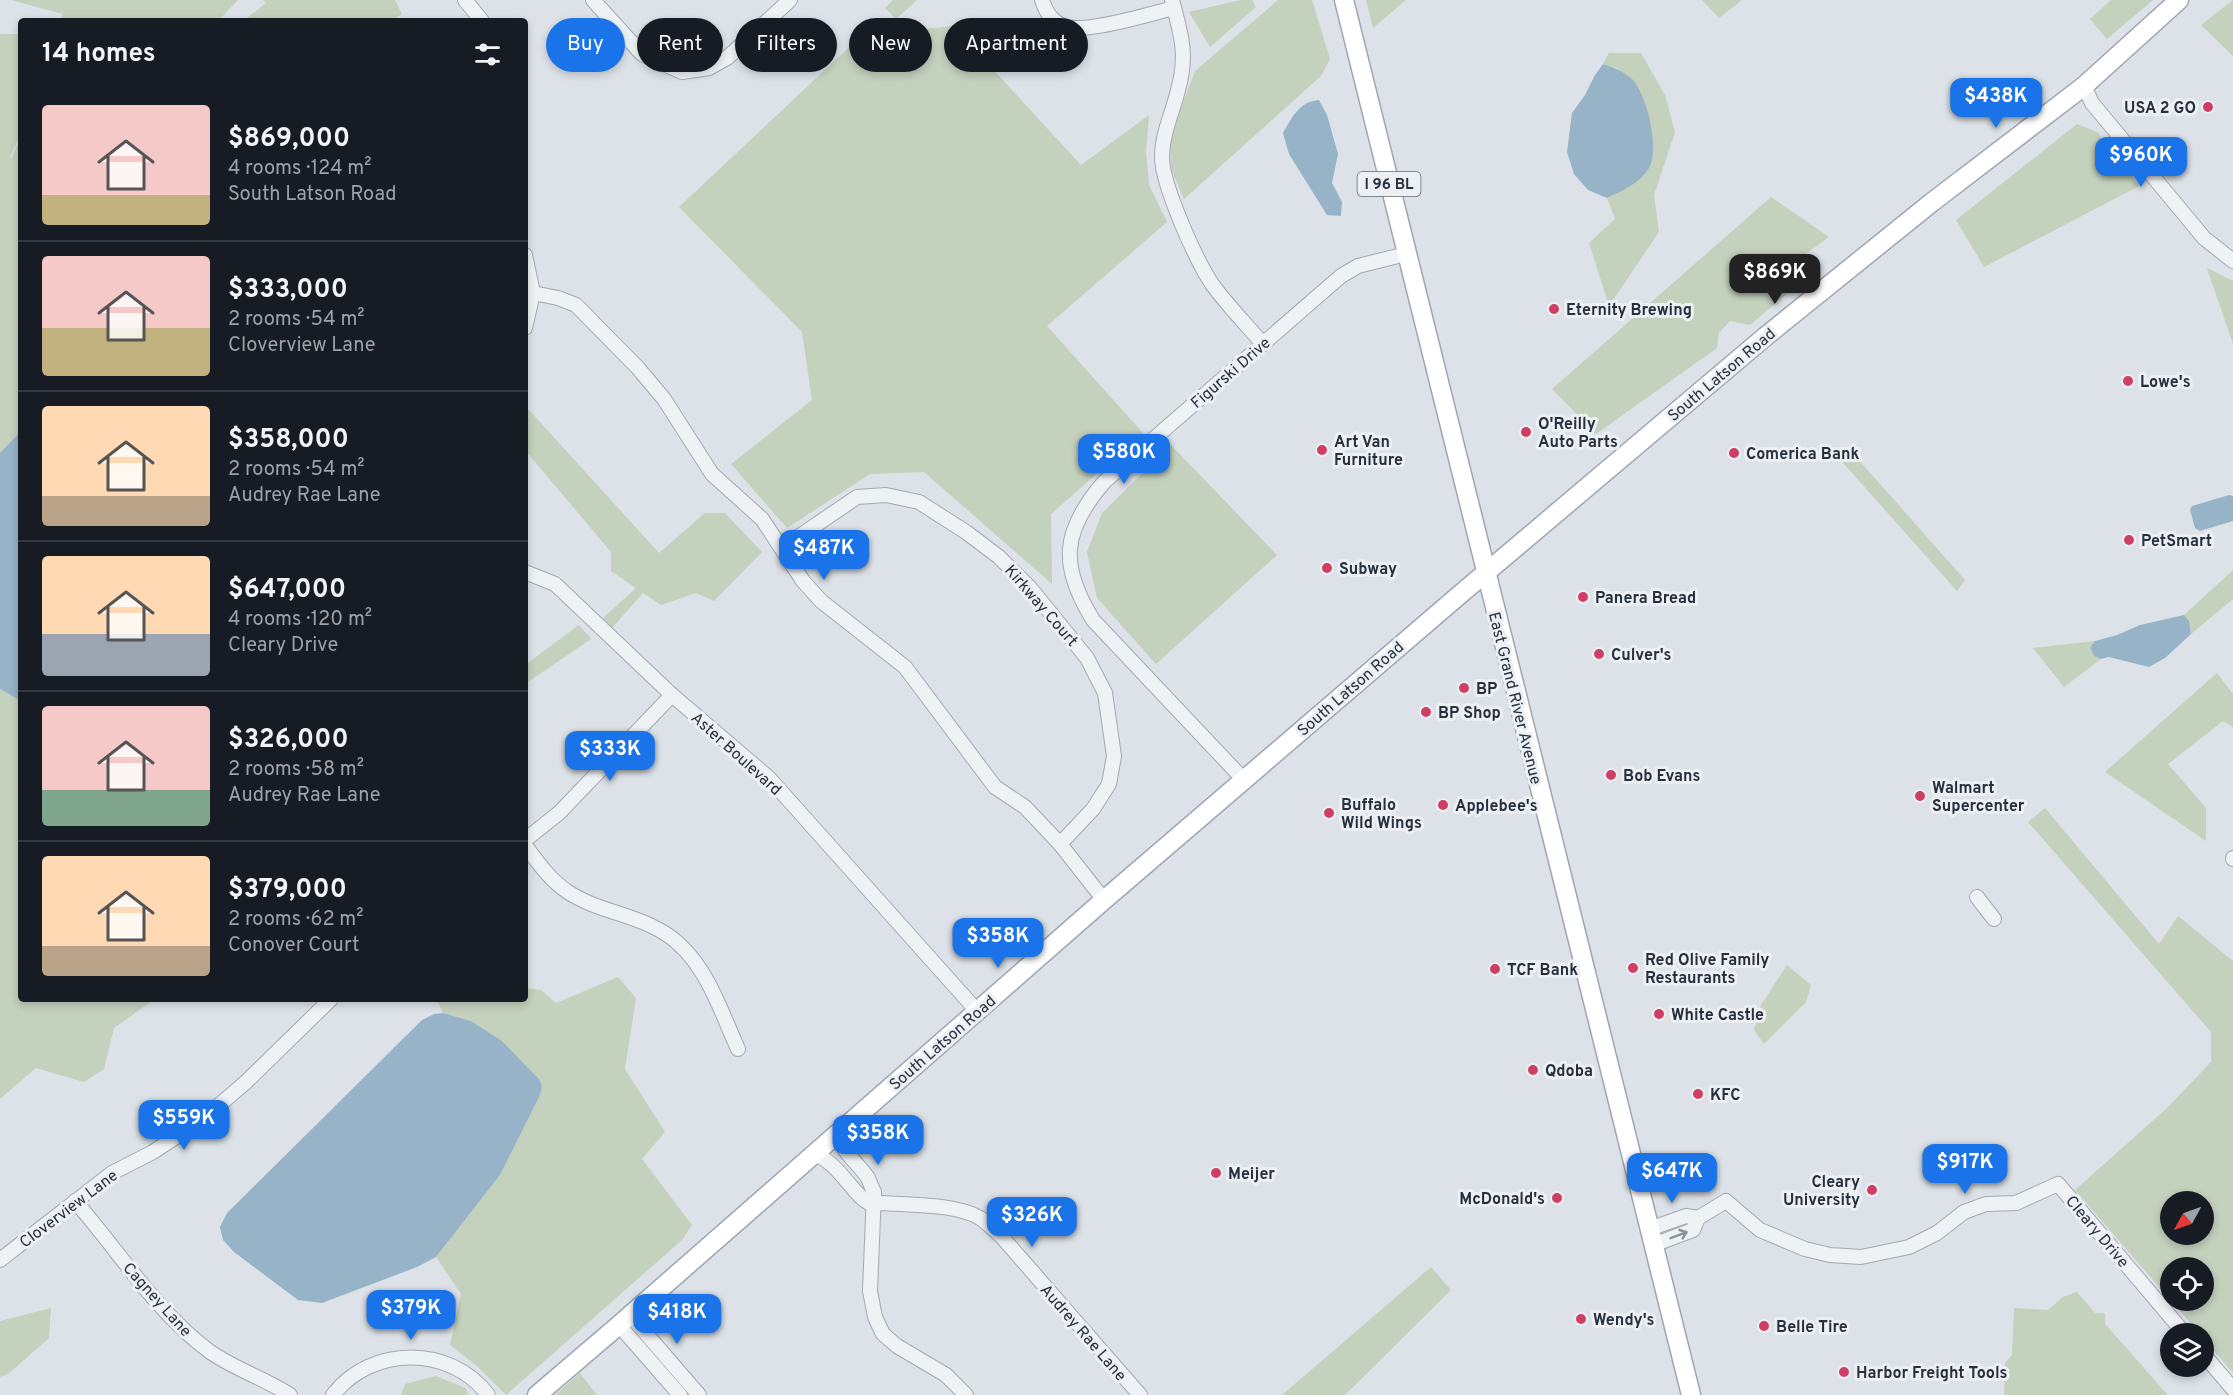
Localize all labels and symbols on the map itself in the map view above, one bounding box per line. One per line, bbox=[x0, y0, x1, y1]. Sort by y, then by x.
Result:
pin: $438K bbox=[1954, 78, 2038, 129]
place label: USA 2 GO bbox=[2124, 99, 2196, 119]
marker: USA 2 GO bbox=[2201, 100, 2215, 114]
pin: $960K bbox=[2099, 137, 2183, 188]
road number: I 96 BL bbox=[1358, 172, 1420, 196]
pin: $869K bbox=[1733, 254, 1817, 305]
place label: Eternity Brewing bbox=[1566, 301, 1692, 321]
marker: Eternity Brewing bbox=[1547, 302, 1561, 316]
street label: South Latson Road bbox=[1664, 325, 1780, 427]
street label: Figurski Drive bbox=[1187, 333, 1275, 414]
place label: Lowe's bbox=[2140, 373, 2191, 393]
marker: Lowe's bbox=[2121, 374, 2135, 388]
place label: O'Reilly Auto Parts bbox=[1538, 415, 1618, 453]
marker: O'Reilly Auto Parts bbox=[1519, 425, 1533, 439]
place label: Art Van Furniture bbox=[1334, 433, 1403, 471]
pin: $580K bbox=[1082, 434, 1166, 485]
marker: Art Van Furniture bbox=[1315, 443, 1329, 457]
place label: Comerica Bank bbox=[1746, 445, 1859, 465]
marker: Comerica Bank bbox=[1727, 446, 1741, 460]
pin: $487K bbox=[782, 530, 866, 581]
place label: PetSmart bbox=[2141, 532, 2212, 552]
marker: PetSmart bbox=[2122, 533, 2136, 547]
place label: Subway bbox=[1339, 560, 1397, 580]
street label: Kirkway Court bbox=[1000, 561, 1081, 651]
marker: Subway bbox=[1320, 561, 1334, 575]
place label: Panera Bread bbox=[1595, 589, 1696, 609]
marker: Panera Bread bbox=[1576, 590, 1590, 604]
street label: East Grand River Avenue bbox=[1483, 610, 1545, 787]
street label: South Latson Road bbox=[1294, 638, 1409, 741]
place label: Culver's bbox=[1611, 646, 1672, 666]
marker: Culver's bbox=[1592, 647, 1606, 661]
place label: BP bbox=[1476, 680, 1497, 700]
marker: BP bbox=[1457, 681, 1471, 695]
place label: BP Shop bbox=[1438, 704, 1501, 724]
marker: BP Shop bbox=[1419, 705, 1433, 719]
street label: Aster Boulevard bbox=[686, 709, 785, 800]
pin: $333K bbox=[568, 731, 652, 782]
place label: Bob Evans bbox=[1623, 767, 1701, 787]
marker: Bob Evans bbox=[1604, 768, 1618, 782]
place label: Walmart Supercenter bbox=[1932, 779, 2025, 817]
marker: Walmart Supercenter bbox=[1913, 789, 1927, 803]
place label: Buffalo Wild Wings bbox=[1341, 796, 1422, 834]
place label: Applebee's bbox=[1455, 797, 1538, 817]
marker: Applebee's bbox=[1436, 798, 1450, 812]
marker: Buffalo Wild Wings bbox=[1322, 806, 1336, 820]
pin: $358K bbox=[956, 918, 1040, 969]
place label: Red Olive Family Restaurants bbox=[1645, 951, 1769, 989]
place label: TCF Bank bbox=[1507, 961, 1578, 981]
marker: Red Olive Family Restaurants bbox=[1626, 961, 1640, 975]
marker: TCF Bank bbox=[1488, 962, 1502, 976]
street label: South Latson Road bbox=[886, 992, 1001, 1095]
place label: White Castle bbox=[1671, 1006, 1764, 1026]
marker: White Castle bbox=[1652, 1007, 1666, 1021]
place label: Qdoba bbox=[1545, 1062, 1593, 1082]
marker: Qdoba bbox=[1526, 1063, 1540, 1077]
place label: KFC bbox=[1710, 1086, 1740, 1106]
marker: KFC bbox=[1691, 1087, 1705, 1101]
pin: $559K bbox=[142, 1100, 226, 1151]
pin: $358K bbox=[836, 1115, 920, 1166]
pin: $917K bbox=[1923, 1144, 2007, 1195]
pin: $647K bbox=[1630, 1153, 1714, 1204]
place label: Meijer bbox=[1228, 1165, 1275, 1185]
street label: Cloverview Lane bbox=[16, 1166, 122, 1253]
marker: Meijer bbox=[1209, 1166, 1223, 1180]
place label: Cleary University bbox=[1783, 1173, 1860, 1211]
marker: Cleary University bbox=[1865, 1183, 1879, 1197]
place label: McDonald's bbox=[1459, 1190, 1545, 1210]
marker: McDonald's bbox=[1550, 1191, 1564, 1205]
north arrow bbox=[2160, 1191, 2214, 1245]
street label: Cleary Drive bbox=[2060, 1192, 2132, 1272]
pin: $326K bbox=[990, 1197, 1074, 1248]
one-way arrow bbox=[1670, 1229, 1688, 1240]
street label: Cagney Lane bbox=[118, 1259, 195, 1342]
street label: Audrey Rae Lane bbox=[1035, 1281, 1130, 1386]
pin: $379K bbox=[369, 1290, 453, 1341]
pin: $418K bbox=[635, 1294, 719, 1345]
place label: Wendy's bbox=[1593, 1311, 1655, 1331]
marker: Wendy's bbox=[1574, 1312, 1588, 1326]
place label: Belle Tire bbox=[1776, 1318, 1848, 1338]
marker: Belle Tire bbox=[1757, 1319, 1771, 1333]
place label: Harbor Freight Tools bbox=[1856, 1364, 2008, 1384]
marker: Harbor Freight Tools bbox=[1837, 1365, 1851, 1379]

